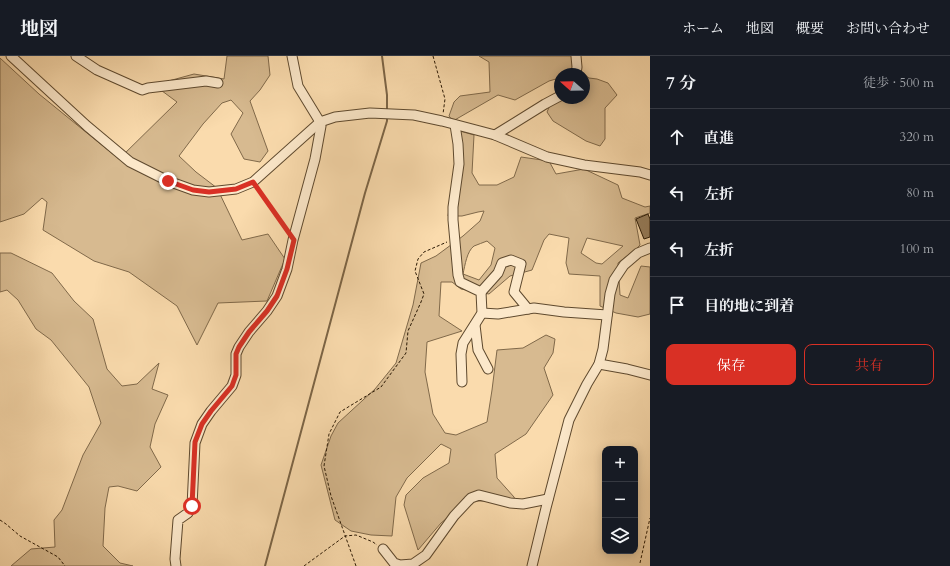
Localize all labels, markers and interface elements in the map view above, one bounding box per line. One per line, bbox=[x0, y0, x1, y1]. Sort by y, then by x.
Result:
text: 地図 bbox=[20, 16, 58, 42]
text: ホーム bbox=[682, 19, 724, 38]
text: 地図 bbox=[746, 19, 774, 38]
text: 概要 bbox=[796, 19, 824, 38]
text: お問い合わせ bbox=[846, 19, 930, 38]
north arrow bbox=[554, 68, 590, 104]
text: 7 分 bbox=[666, 72, 696, 95]
text: 徒歩 · 500 m bbox=[863, 74, 934, 92]
icon: ahead bbox=[666, 126, 688, 148]
text: 直進 bbox=[704, 128, 734, 148]
text: 320 m bbox=[900, 128, 934, 146]
route end bbox=[159, 172, 177, 190]
icon: left bbox=[666, 182, 688, 204]
text: 左折 bbox=[704, 184, 734, 204]
text: 80 m bbox=[906, 184, 934, 202]
icon: left bbox=[666, 238, 688, 260]
text: 左折 bbox=[704, 240, 734, 260]
text: 100 m bbox=[900, 240, 934, 258]
icon: arrive bbox=[666, 294, 688, 316]
text: 目的地に到着 bbox=[704, 296, 794, 316]
button: 保存 bbox=[666, 344, 796, 385]
button: 共有 bbox=[804, 344, 934, 385]
map controls bbox=[602, 446, 638, 554]
button: + bbox=[602, 446, 638, 482]
button: − bbox=[602, 482, 638, 518]
route start bbox=[183, 497, 201, 515]
button: layers bbox=[602, 518, 638, 554]

